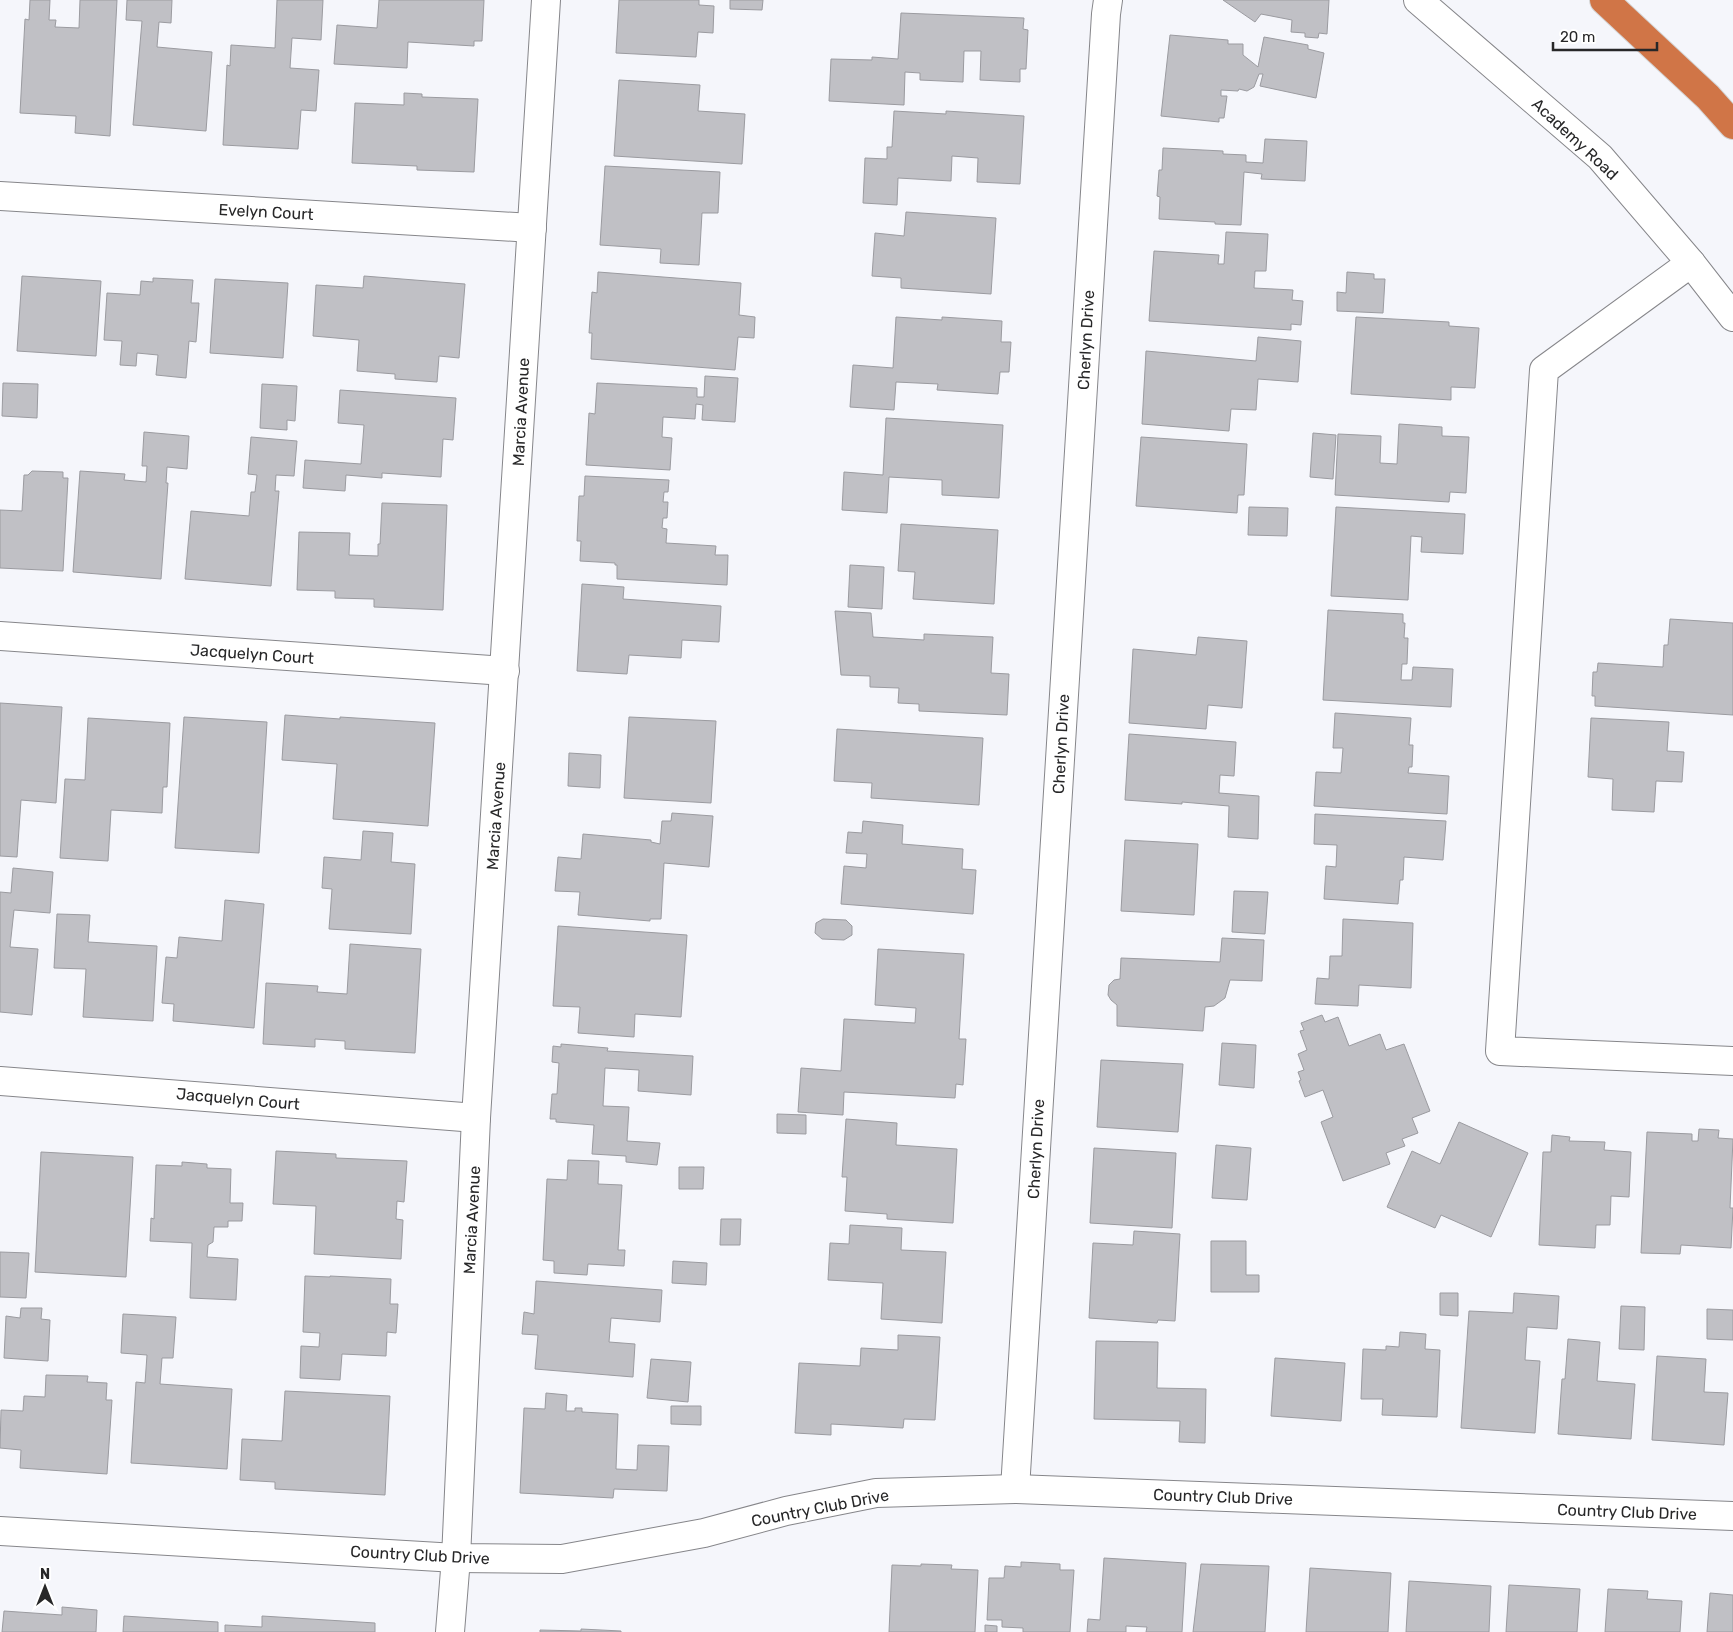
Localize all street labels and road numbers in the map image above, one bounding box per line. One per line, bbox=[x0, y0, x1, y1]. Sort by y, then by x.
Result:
street label: Academy Road bbox=[1528, 94, 1622, 184]
street label: Evelyn Court bbox=[218, 200, 314, 224]
street label: Cherlyn Drive bbox=[1074, 289, 1098, 391]
street label: Marcia Avenue bbox=[509, 357, 533, 467]
street label: Jacquelyn Court bbox=[189, 640, 315, 668]
street label: Cherlyn Drive bbox=[1049, 693, 1073, 795]
street label: Marcia Avenue bbox=[483, 761, 509, 871]
street label: Jacquelyn Court bbox=[175, 1084, 301, 1114]
street label: Cherlyn Drive bbox=[1024, 1098, 1048, 1200]
street label: Marcia Avenue bbox=[460, 1165, 484, 1275]
street label: Country Club Drive bbox=[750, 1485, 890, 1531]
street label: Country Club Drive bbox=[1153, 1485, 1293, 1509]
street label: Country Club Drive bbox=[1557, 1500, 1697, 1524]
street label: Country Club Drive bbox=[350, 1542, 490, 1568]

